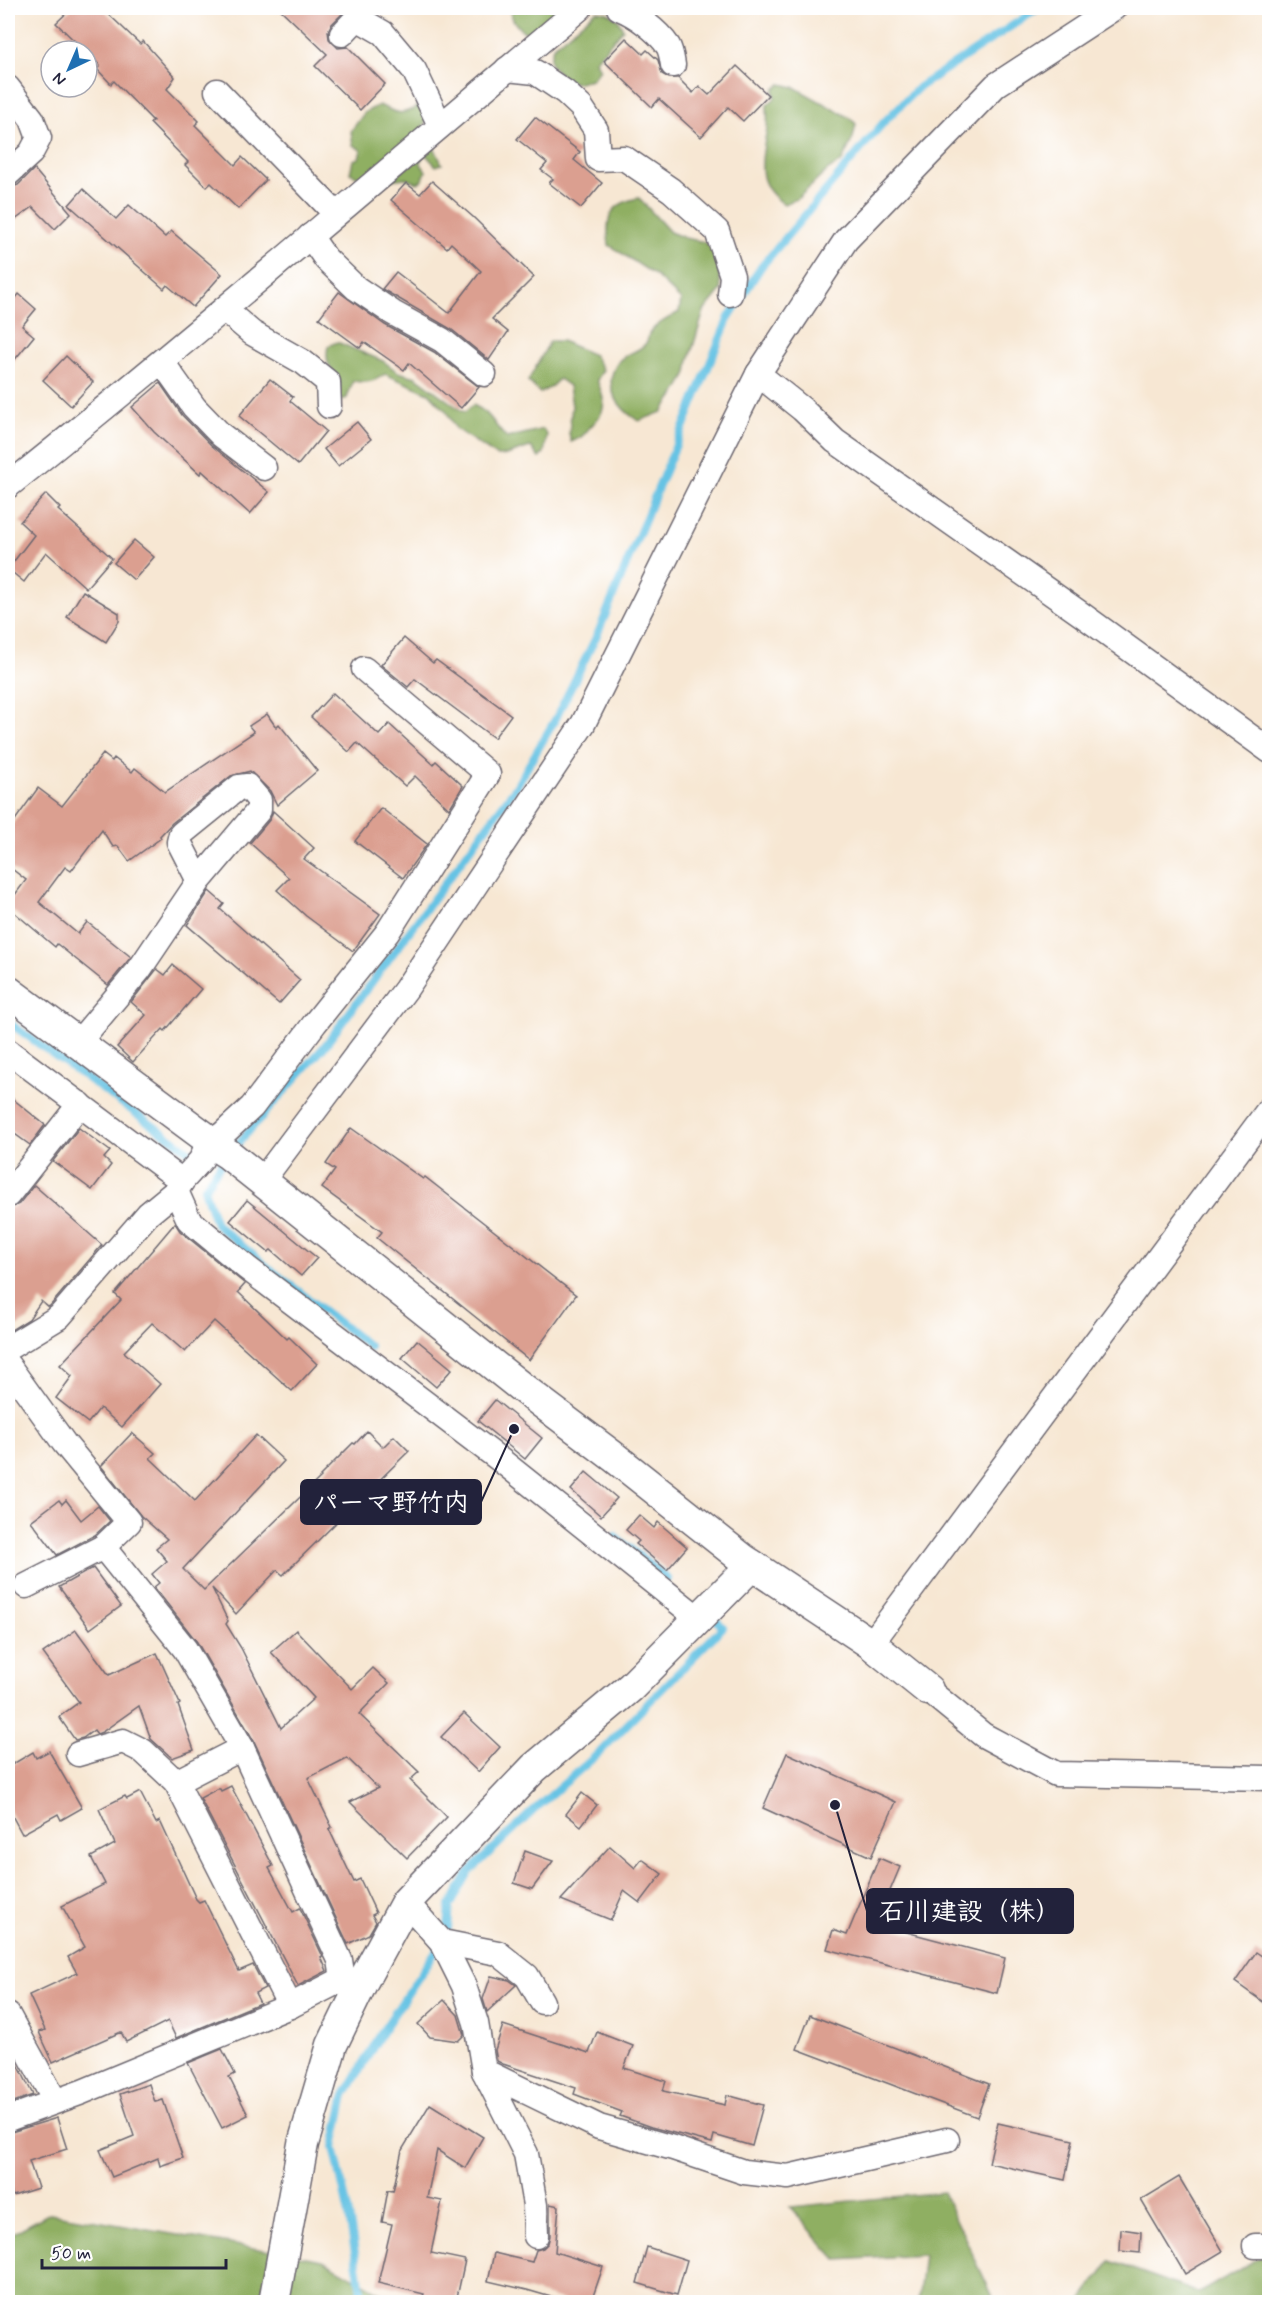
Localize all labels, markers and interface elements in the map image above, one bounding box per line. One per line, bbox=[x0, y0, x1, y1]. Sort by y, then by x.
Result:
north arrow bbox=[39, 39, 99, 99]
text: N bbox=[48, 67, 71, 90]
callout: パーマ野竹内 bbox=[301, 1480, 481, 1524]
text: パーマ野竹内 bbox=[312, 1487, 470, 1521]
callout: 石川建設（株） bbox=[867, 1889, 1073, 1933]
text: 石川建設（株） bbox=[879, 1896, 1061, 1930]
scale bar bbox=[42, 2232, 226, 2270]
text: 50 m bbox=[51, 2242, 91, 2266]

